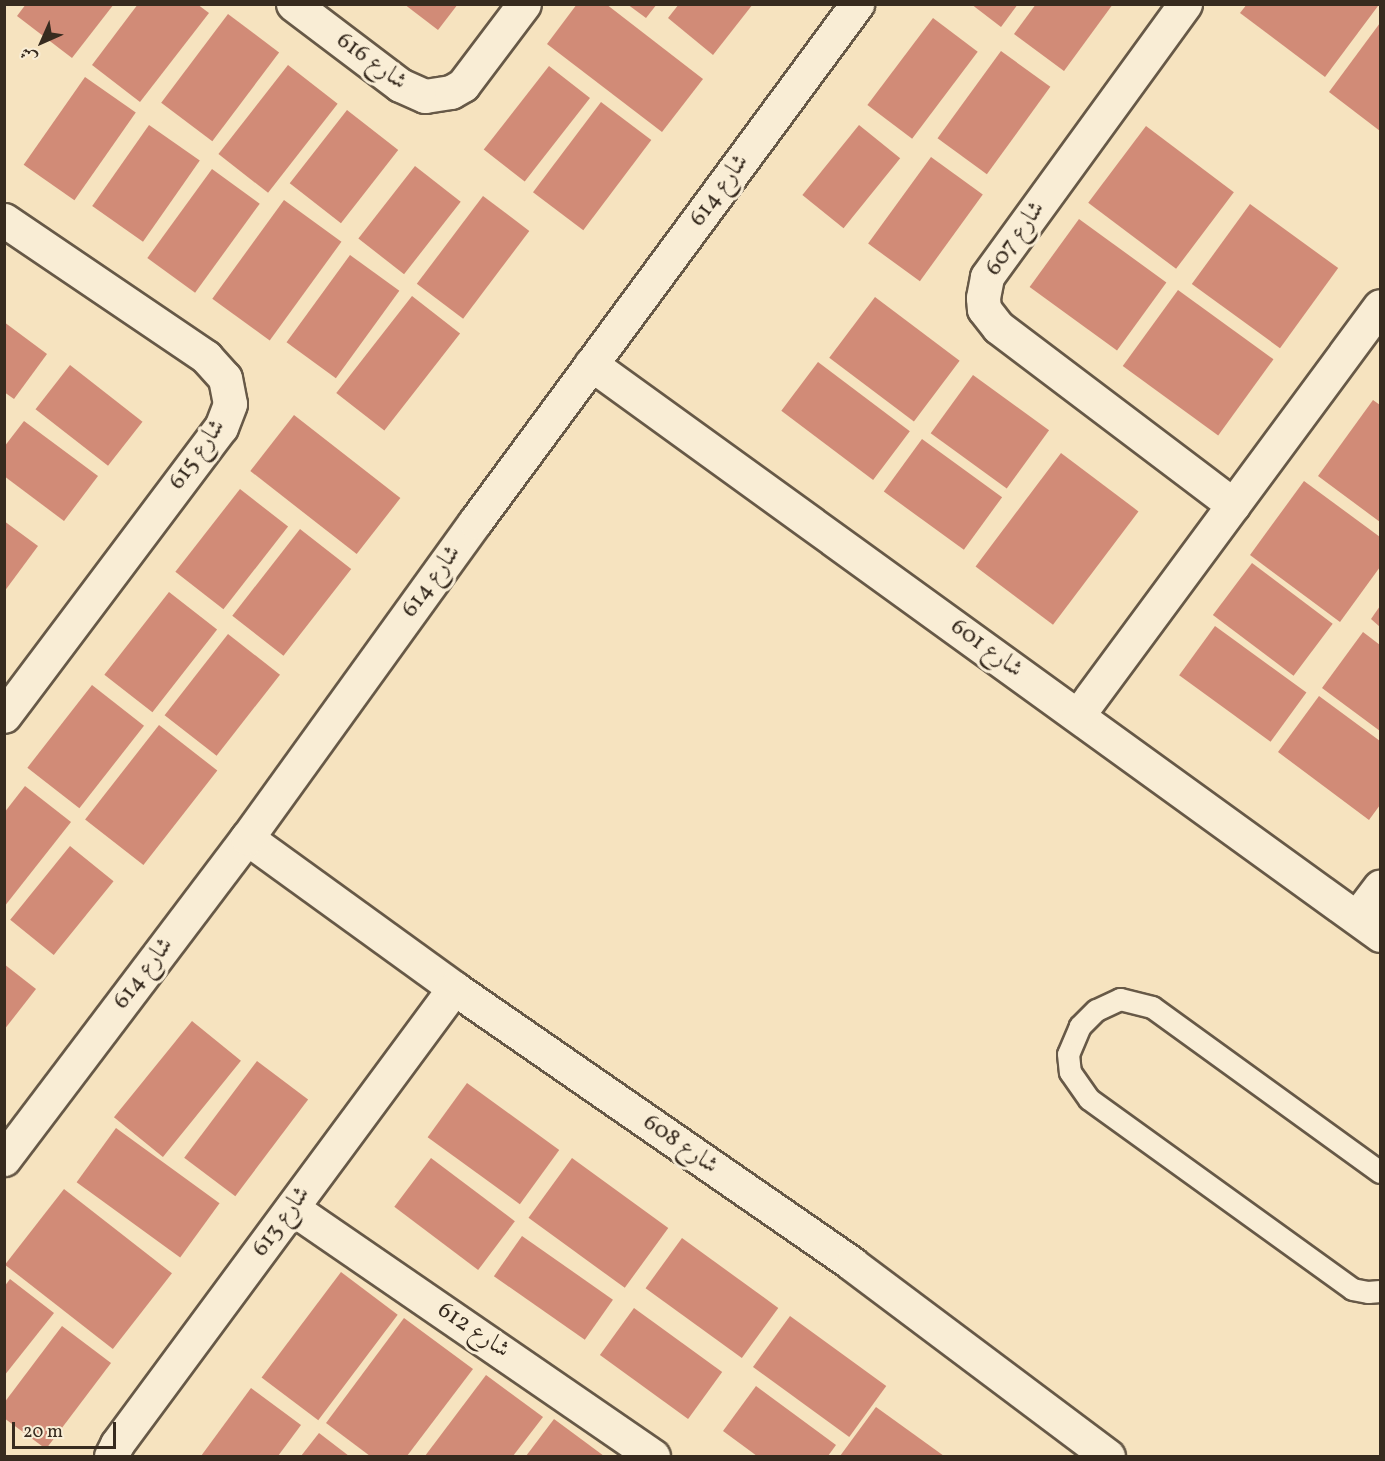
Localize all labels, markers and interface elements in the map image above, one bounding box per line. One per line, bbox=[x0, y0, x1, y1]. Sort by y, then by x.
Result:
north arrow bbox=[12, 12, 72, 72]
street label: شارع 616 bbox=[330, 27, 412, 97]
text: ش bbox=[16, 41, 43, 68]
street label: شارع 614 bbox=[684, 149, 756, 233]
street label: شارع 607 bbox=[980, 196, 1052, 282]
street label: شارع 615 bbox=[163, 414, 233, 496]
street label: شارع 614 bbox=[396, 540, 468, 624]
street label: شارع 601 bbox=[944, 613, 1028, 685]
street label: شارع 614 bbox=[108, 932, 180, 1016]
street label: شارع 608 bbox=[637, 1109, 723, 1181]
street label: شارع 613 bbox=[247, 1181, 317, 1263]
street label: شارع 612 bbox=[431, 1296, 515, 1366]
scale bar bbox=[15, 1410, 118, 1448]
text: 20 m bbox=[23, 1420, 63, 1445]

